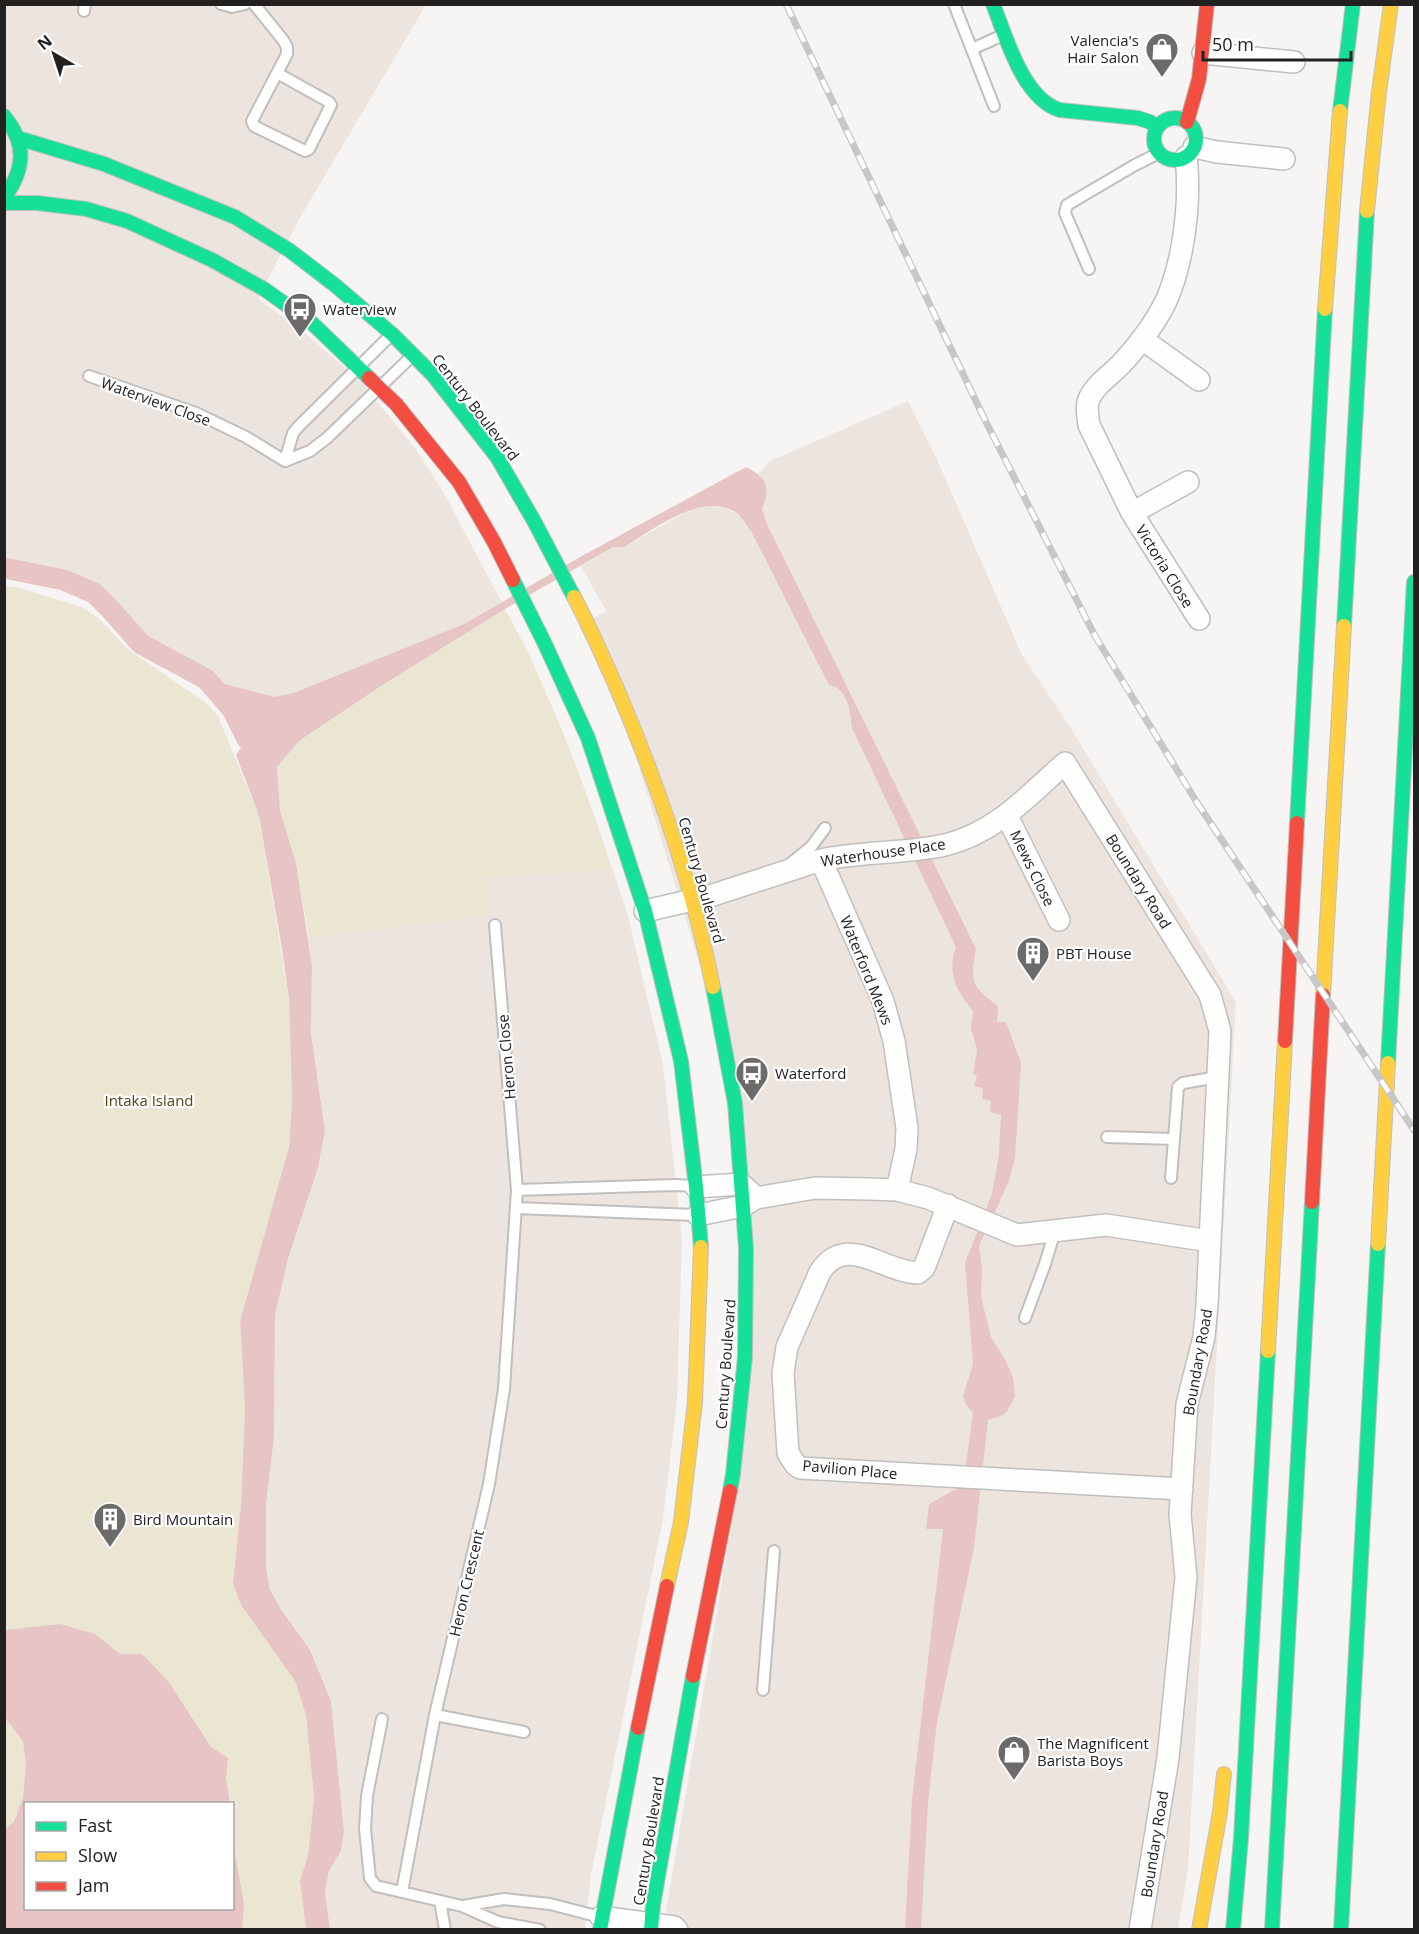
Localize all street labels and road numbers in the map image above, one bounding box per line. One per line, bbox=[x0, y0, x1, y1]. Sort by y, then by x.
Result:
street label: Century Boulevard bbox=[428, 349, 524, 465]
street label: Waterview Close bbox=[98, 372, 214, 430]
street label: Victoria Close bbox=[1132, 521, 1198, 611]
street label: Century Boulevard bbox=[674, 815, 730, 945]
street label: Mews Close bbox=[1006, 827, 1060, 909]
street label: Boundary Road bbox=[1102, 830, 1176, 932]
street label: Waterhouse Place bbox=[819, 833, 947, 871]
street label: Waterford Mews bbox=[836, 912, 898, 1028]
street label: Heron Close bbox=[492, 1014, 520, 1100]
street label: Century Boulevard bbox=[710, 1298, 740, 1430]
street label: Boundary Road bbox=[1178, 1307, 1216, 1417]
street label: Pavilion Place bbox=[802, 1455, 898, 1483]
street label: Heron Crescent bbox=[444, 1528, 488, 1638]
street label: Century Boulevard bbox=[628, 1775, 668, 1907]
street label: Boundary Road bbox=[1136, 1789, 1172, 1899]

